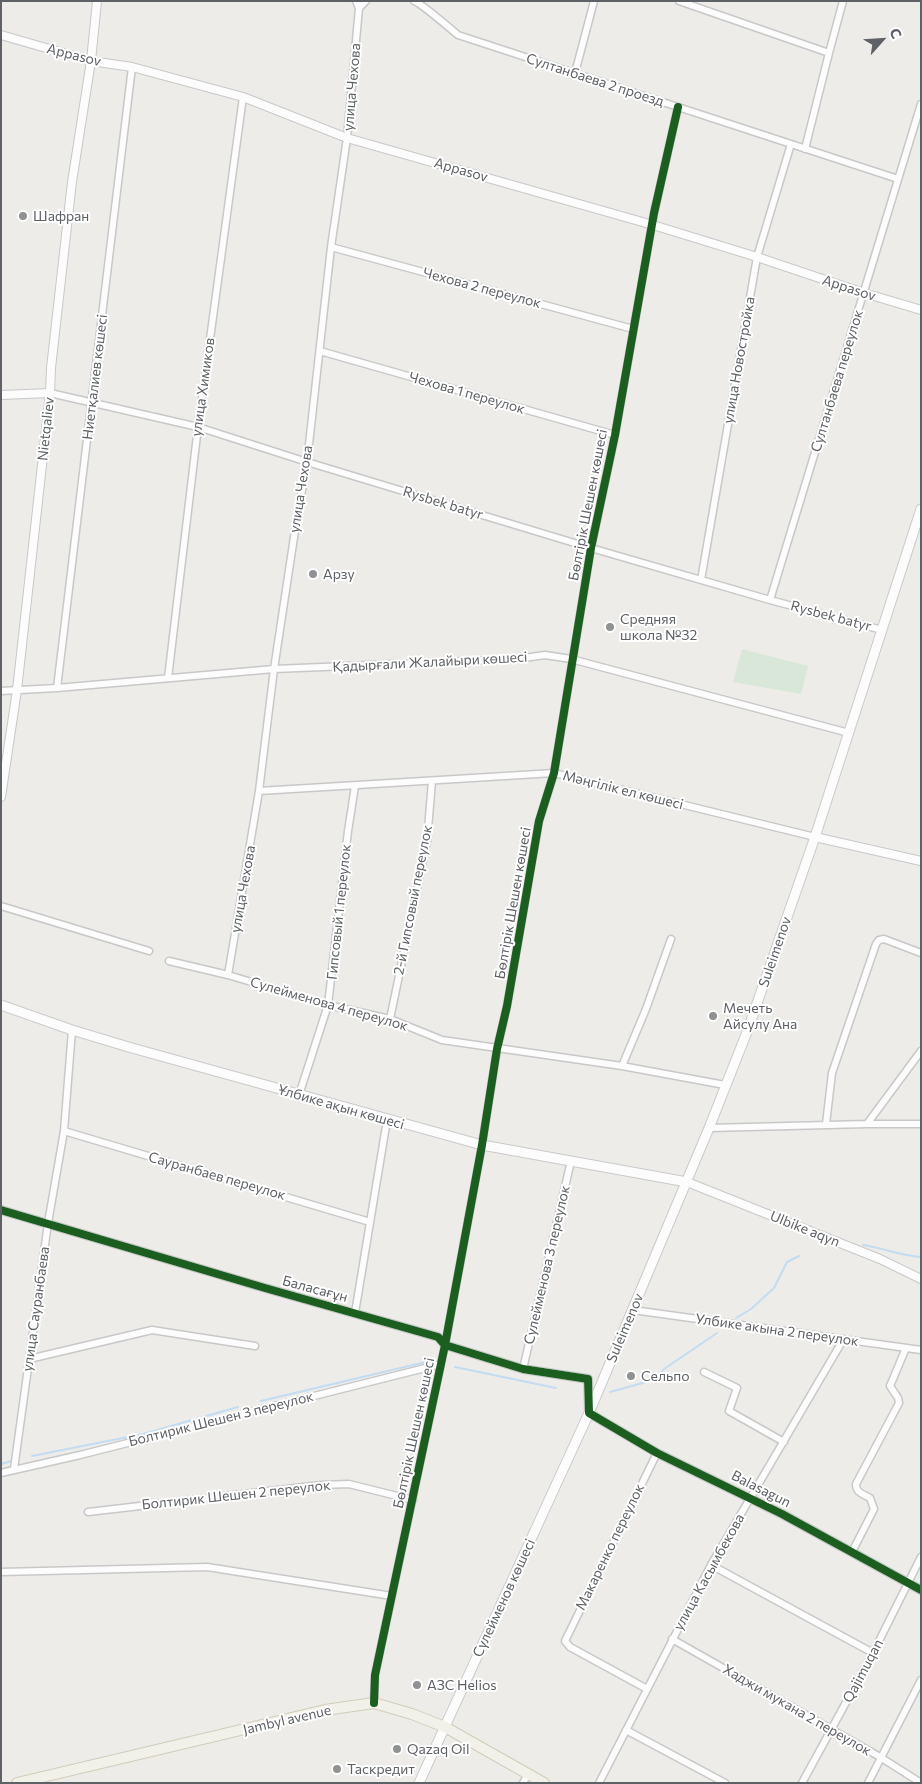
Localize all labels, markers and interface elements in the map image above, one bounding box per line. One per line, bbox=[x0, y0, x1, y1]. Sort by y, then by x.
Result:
north arrow bbox=[857, 15, 907, 65]
text: С bbox=[886, 25, 906, 41]
street label: Appasov bbox=[45, 40, 103, 70]
street label: улица Чехова bbox=[340, 42, 364, 132]
street label: Султанбаева 2 проезд bbox=[524, 50, 666, 110]
street label: Appasov bbox=[432, 154, 490, 186]
place label: Шафран bbox=[33, 208, 89, 224]
marker: Шафран bbox=[17, 210, 29, 222]
street label: Чехова 2 переулок bbox=[421, 264, 543, 312]
street label: Appasov bbox=[820, 271, 878, 305]
street label: улица Новостройка bbox=[720, 295, 758, 425]
street label: Султанбаева переулок bbox=[807, 308, 867, 454]
street label: Ниетқалиев көшесі bbox=[79, 313, 111, 441]
street label: улица Химиков bbox=[188, 337, 218, 437]
street label: Чехова 1 переулок bbox=[407, 368, 527, 418]
street label: Nietqaliev bbox=[34, 396, 58, 462]
street label: Бөлтірік Шешен көшесі bbox=[565, 428, 611, 582]
street label: улица Чехова bbox=[286, 444, 316, 534]
street label: Rysbek batyr bbox=[401, 483, 485, 523]
place label: Арзу bbox=[323, 566, 355, 582]
marker: Арзу bbox=[307, 568, 319, 580]
street label: Rysbek batyr bbox=[789, 597, 873, 635]
place label: Средняя школа №32 bbox=[620, 611, 697, 644]
marker: Средняя школа №32 bbox=[604, 621, 616, 633]
street label: Қадырғали Жалайыри көшесі bbox=[332, 649, 528, 675]
street label: Мәңгілік ел көшесі bbox=[561, 767, 685, 813]
street label: 2-й Гипсовый переулок bbox=[390, 824, 436, 976]
street label: Бөлтірік Шешен көшесі bbox=[491, 826, 535, 980]
street label: Гипсовый 1 переулок bbox=[324, 843, 354, 981]
street label: улица Чехова bbox=[227, 844, 259, 934]
street label: Suleimenov bbox=[755, 915, 795, 989]
street label: Сулейменова 4 переулок bbox=[248, 973, 410, 1035]
place label: Мечеть Айсулу Ана bbox=[723, 1000, 797, 1032]
marker: Мечеть Айсулу Ана bbox=[707, 1010, 719, 1022]
street label: Ұлбике ақын көшесі bbox=[276, 1081, 406, 1133]
street label: Сауранбаев переулок bbox=[146, 1148, 288, 1204]
street label: Сулейменова 3 переулок bbox=[521, 1184, 573, 1346]
street label: Ulbike aqyn bbox=[768, 1207, 842, 1251]
street label: улица Сауранбаева bbox=[19, 1245, 53, 1373]
street label: Баласағұн bbox=[281, 1272, 349, 1306]
street label: Suleimenov bbox=[603, 1291, 647, 1365]
street label: Улбике акына 2 переулок bbox=[694, 1310, 860, 1350]
street label: Бөлтірік Шешен көшесі bbox=[390, 1356, 438, 1510]
place label: Сельпо bbox=[641, 1368, 690, 1384]
marker: Сельпо bbox=[625, 1370, 637, 1382]
street label: Болтирик Шешен 3 переулок bbox=[127, 1388, 315, 1450]
street label: Balasagun bbox=[729, 1467, 793, 1511]
street label: Болтирик Шешен 2 переулок bbox=[141, 1477, 331, 1513]
street label: Макаренко переулок bbox=[572, 1481, 648, 1613]
street label: улица Касымбекова bbox=[670, 1511, 748, 1633]
street label: Сүлейменов көшесі bbox=[469, 1536, 539, 1660]
street label: Qajimuqan bbox=[839, 1636, 887, 1706]
street label: Хаджи мукана 2 переулок bbox=[720, 1661, 874, 1759]
place label: АЗС Helios bbox=[427, 1677, 497, 1693]
marker: АЗС Helios bbox=[411, 1679, 423, 1691]
street label: Jambyl avenue bbox=[241, 1702, 333, 1738]
place label: Qazaq Oil bbox=[407, 1741, 469, 1757]
marker: Qazaq Oil bbox=[391, 1743, 403, 1755]
place label: Таскредит bbox=[347, 1761, 415, 1777]
marker: Таскредит bbox=[331, 1763, 343, 1775]

